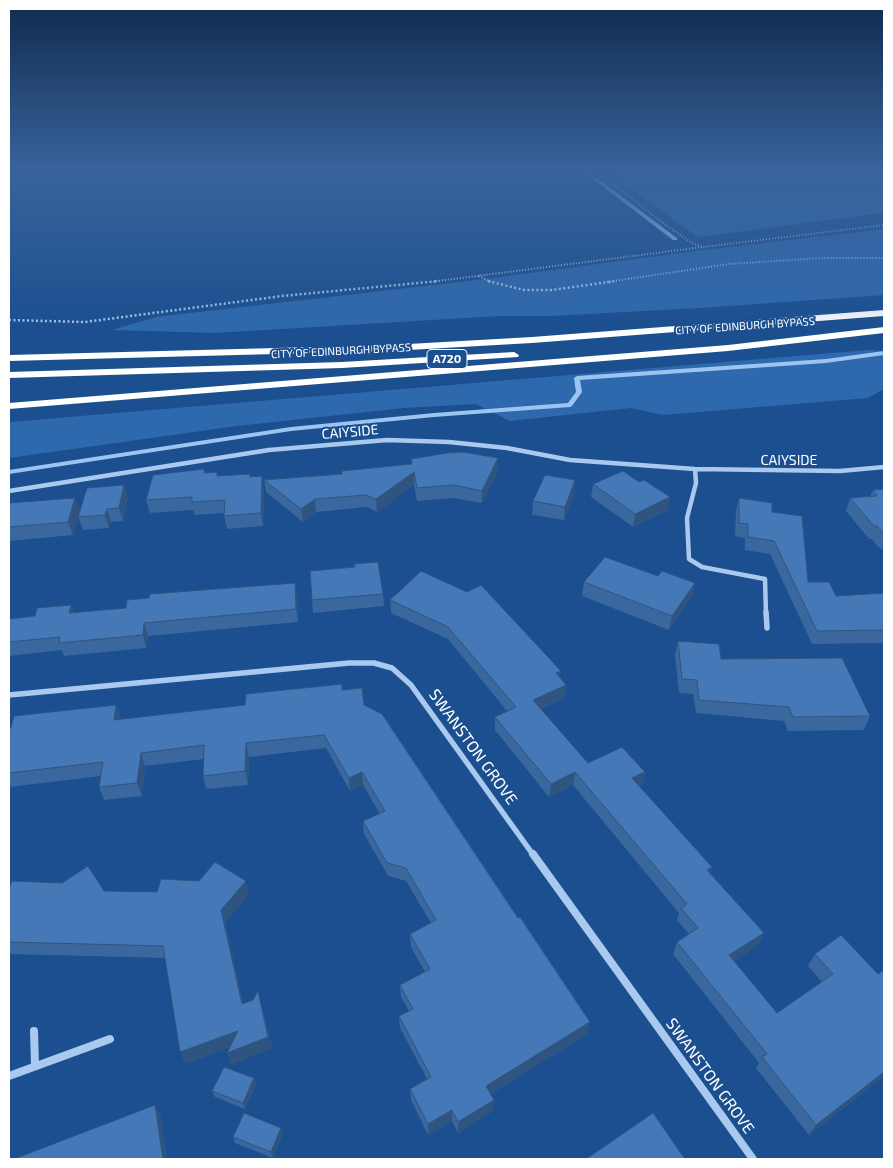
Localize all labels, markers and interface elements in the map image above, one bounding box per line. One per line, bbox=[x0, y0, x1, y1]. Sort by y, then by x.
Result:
street label: CITY OF EDINBURGH BYPASS bbox=[675, 315, 815, 337]
street label: CITY OF EDINBURGH BYPASS bbox=[271, 341, 411, 361]
road number: A720 bbox=[427, 349, 467, 368]
street label: CAIYSIDE bbox=[321, 421, 379, 443]
street label: CAIYSIDE bbox=[761, 452, 817, 468]
street label: SWANSTON GROVE bbox=[425, 686, 521, 808]
street label: SWANSTON GROVE bbox=[662, 1015, 758, 1137]

